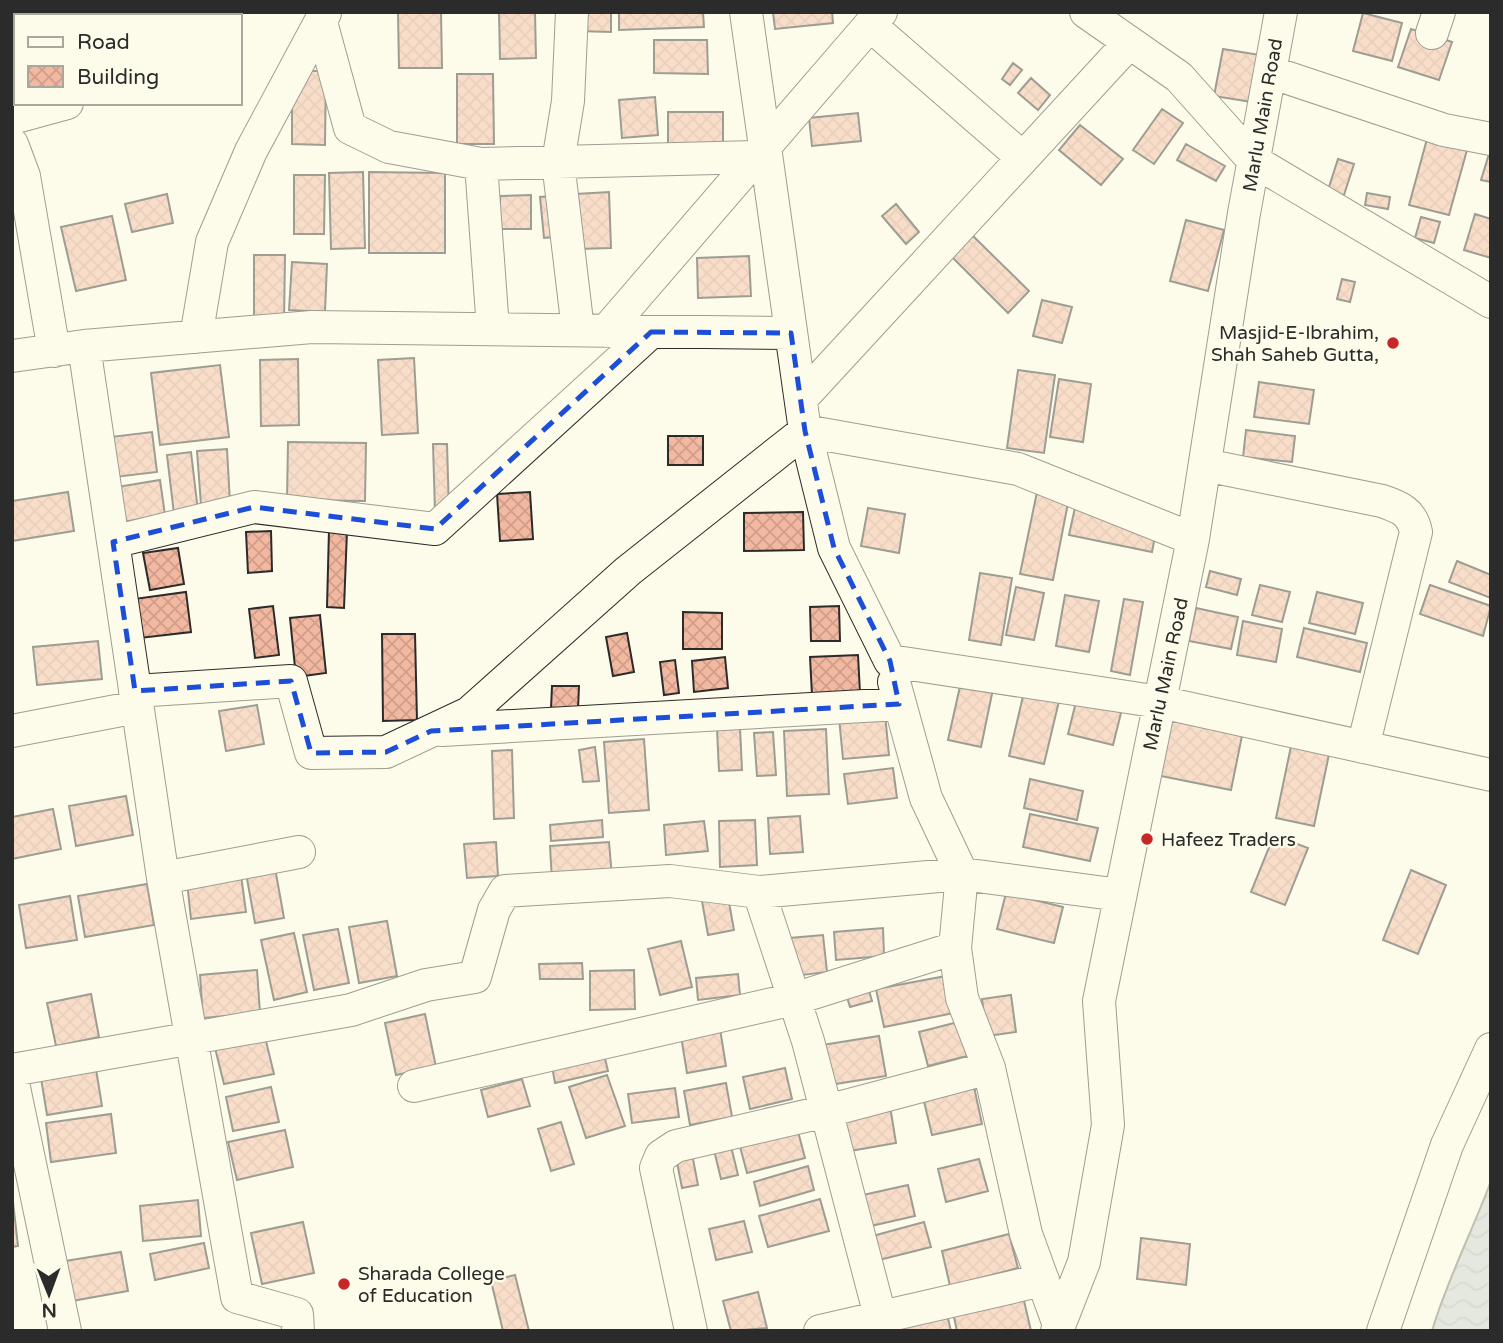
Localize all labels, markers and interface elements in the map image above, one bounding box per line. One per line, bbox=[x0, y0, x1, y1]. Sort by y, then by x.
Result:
legend bbox=[14, 14, 242, 105]
text: Road bbox=[77, 30, 130, 55]
street label: Marlu Main Road bbox=[1239, 37, 1287, 194]
text: Building bbox=[77, 65, 159, 90]
place label: Masjid-E-Ibrahim, Shah Saheb Gutta, bbox=[1211, 322, 1379, 366]
marker: Masjid-E-Ibrahim, Shah Saheb Gutta, bbox=[1385, 335, 1401, 351]
street label: Marlu Main Road bbox=[1139, 596, 1193, 753]
place label: Hafeez Traders bbox=[1161, 829, 1296, 851]
marker: Hafeez Traders bbox=[1139, 831, 1155, 847]
north arrow bbox=[14, 1259, 84, 1329]
place label: Sharada College of Education bbox=[358, 1263, 505, 1307]
marker: Sharada College of Education bbox=[336, 1276, 352, 1292]
text: N bbox=[41, 1299, 57, 1321]

